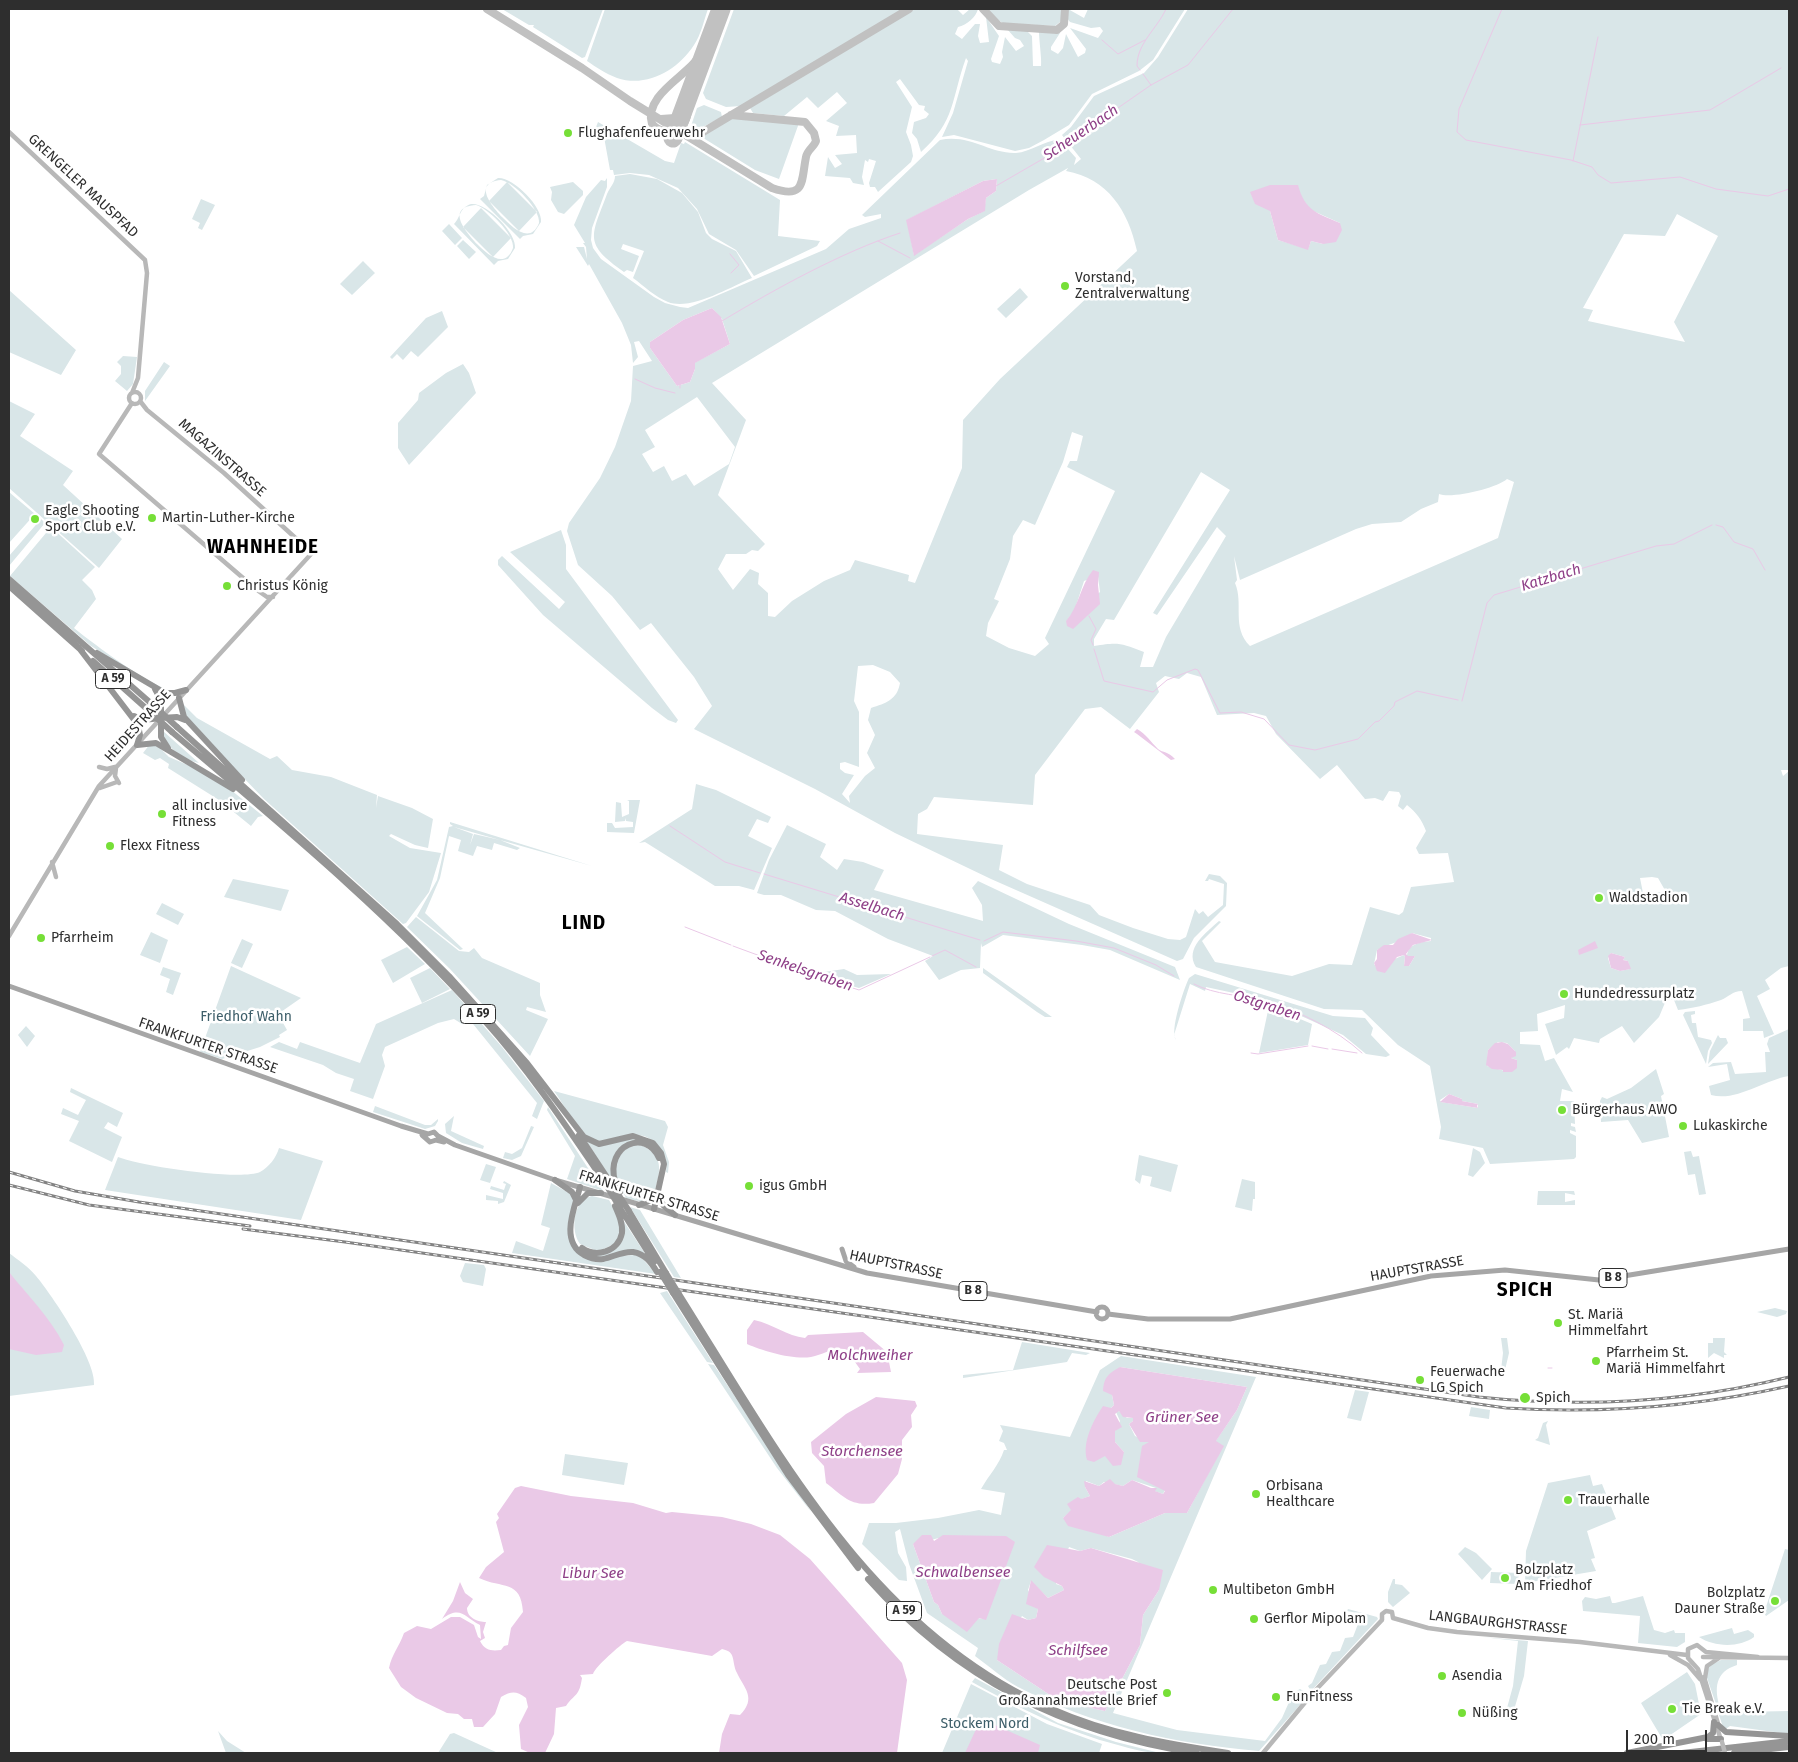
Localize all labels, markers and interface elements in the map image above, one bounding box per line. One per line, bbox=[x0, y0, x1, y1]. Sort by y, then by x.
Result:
water label: Scheuerbach bbox=[1040, 101, 1122, 165]
place label: Flughafenfeuerwehr bbox=[578, 125, 705, 141]
marker: Flughafenfeuerwehr bbox=[562, 127, 574, 139]
street label: GRENGELER MAUSPFAD bbox=[25, 131, 141, 241]
place label: Vorstand, Zentralverwaltung bbox=[1075, 270, 1189, 302]
marker: Vorstand, Zentralverwaltung bbox=[1059, 280, 1071, 292]
street label: MAGAZINSTRASSE bbox=[175, 415, 269, 501]
place label: Eagle Shooting Sport Club e.V. bbox=[45, 503, 139, 536]
place label: Martin-Luther-Kirche bbox=[162, 510, 295, 526]
marker: Martin-Luther-Kirche bbox=[146, 512, 158, 524]
marker: Eagle Shooting Sport Club e.V. bbox=[29, 513, 41, 525]
district label: WAHNHEIDE bbox=[206, 537, 320, 559]
water label: Katzbach bbox=[1519, 560, 1583, 596]
place label: Christus König bbox=[237, 578, 328, 594]
marker: Christus König bbox=[221, 580, 233, 592]
road number: A 59 bbox=[96, 670, 130, 689]
street label: HEIDESTRASSE bbox=[101, 687, 175, 765]
place label: all inclusive Fitness bbox=[172, 798, 247, 830]
marker: all inclusive Fitness bbox=[156, 808, 168, 820]
place label: Flexx Fitness bbox=[120, 838, 200, 854]
marker: Flexx Fitness bbox=[104, 840, 116, 852]
water label: Asselbach bbox=[837, 889, 907, 925]
place label: Waldstadion bbox=[1609, 890, 1688, 906]
marker: Waldstadion bbox=[1593, 892, 1605, 904]
district label: LIND bbox=[561, 913, 607, 935]
place label: Pfarrheim bbox=[51, 930, 114, 946]
marker: Pfarrheim bbox=[35, 932, 47, 944]
water label: Senkelsgraben bbox=[755, 946, 855, 996]
place label: Hundedressurplatz bbox=[1574, 986, 1694, 1002]
water label: Ostgraben bbox=[1231, 987, 1303, 1025]
marker: Hundedressurplatz bbox=[1558, 988, 1570, 1000]
road number: A 59 bbox=[460, 1004, 496, 1024]
park label: Friedhof Wahn bbox=[200, 1009, 292, 1025]
street label: FRANKFURTER STRASSE bbox=[136, 1014, 280, 1078]
place label: Bürgerhaus AWO bbox=[1572, 1102, 1677, 1118]
marker: Bürgerhaus AWO bbox=[1556, 1104, 1568, 1116]
place label: Lukaskirche bbox=[1693, 1118, 1768, 1134]
marker: Lukaskirche bbox=[1677, 1120, 1689, 1132]
street label: FRANKFURTER STRASSE bbox=[577, 1167, 721, 1225]
place label: igus GmbH bbox=[759, 1178, 827, 1194]
marker: igus GmbH bbox=[743, 1180, 755, 1192]
street label: HAUPTSTRASSE bbox=[848, 1247, 944, 1283]
street label: HAUPTSTRASSE bbox=[1369, 1252, 1465, 1286]
road number: B 8 bbox=[1599, 1268, 1627, 1288]
district label: SPICH bbox=[1496, 1280, 1554, 1302]
road number: B 8 bbox=[959, 1282, 987, 1300]
place label: St. Mariä Himmelfahrt bbox=[1568, 1307, 1648, 1340]
marker: St. Mariä Himmelfahrt bbox=[1552, 1317, 1564, 1329]
place label: Pfarrheim St. Mariä Himmelfahrt bbox=[1606, 1345, 1725, 1378]
water label: Molchweiher bbox=[827, 1347, 913, 1365]
marker: Pfarrheim St. Mariä Himmelfahrt bbox=[1590, 1355, 1602, 1367]
place label: Feuerwache LG Spich bbox=[1430, 1364, 1505, 1396]
marker: Feuerwache LG Spich bbox=[1414, 1374, 1426, 1386]
place label: Spich bbox=[1536, 1390, 1571, 1406]
marker: Spich bbox=[1518, 1391, 1532, 1405]
water label: Grüner See bbox=[1145, 1409, 1219, 1427]
water label: Storchensee bbox=[821, 1443, 903, 1461]
place label: Orbisana Healthcare bbox=[1266, 1478, 1335, 1510]
marker: Orbisana Healthcare bbox=[1250, 1488, 1262, 1500]
place label: Trauerhalle bbox=[1578, 1492, 1650, 1508]
marker: Trauerhalle bbox=[1562, 1494, 1574, 1506]
place label: Bolzplatz Am Friedhof bbox=[1515, 1562, 1592, 1594]
water label: Schwalbensee bbox=[916, 1564, 1010, 1582]
water label: Libur See bbox=[562, 1565, 624, 1583]
marker: Bolzplatz Am Friedhof bbox=[1499, 1572, 1511, 1584]
place label: Multibeton GmbH bbox=[1223, 1582, 1335, 1598]
marker: Multibeton GmbH bbox=[1207, 1584, 1219, 1596]
place label: Bolzplatz Dauner Straße bbox=[1674, 1585, 1765, 1618]
marker: Bolzplatz Dauner Straße bbox=[1769, 1595, 1781, 1607]
road number: A 59 bbox=[886, 1602, 922, 1620]
street label: LANGBAURGHSTRASSE bbox=[1428, 1607, 1568, 1639]
place label: Gerflor Mipolam bbox=[1264, 1611, 1366, 1627]
marker: Gerflor Mipolam bbox=[1248, 1613, 1260, 1625]
water label: Schilfsee bbox=[1048, 1642, 1108, 1660]
place label: Asendia bbox=[1452, 1668, 1502, 1684]
marker: Asendia bbox=[1436, 1670, 1448, 1682]
place label: Deutsche Post Großannahmestelle Brief bbox=[999, 1677, 1157, 1710]
marker: Deutsche Post Großannahmestelle Brief bbox=[1161, 1687, 1173, 1699]
place label: FunFitness bbox=[1286, 1689, 1353, 1705]
marker: FunFitness bbox=[1270, 1691, 1282, 1703]
place label: Tie Break e.V. bbox=[1682, 1701, 1765, 1717]
marker: Tie Break e.V. bbox=[1666, 1703, 1678, 1715]
place label: Nüßing bbox=[1472, 1705, 1517, 1721]
marker: Nüßing bbox=[1456, 1707, 1468, 1719]
park label: Stockem Nord bbox=[941, 1716, 1029, 1732]
scale bar bbox=[1628, 1720, 1709, 1752]
text: 200 m bbox=[1634, 1730, 1675, 1748]

